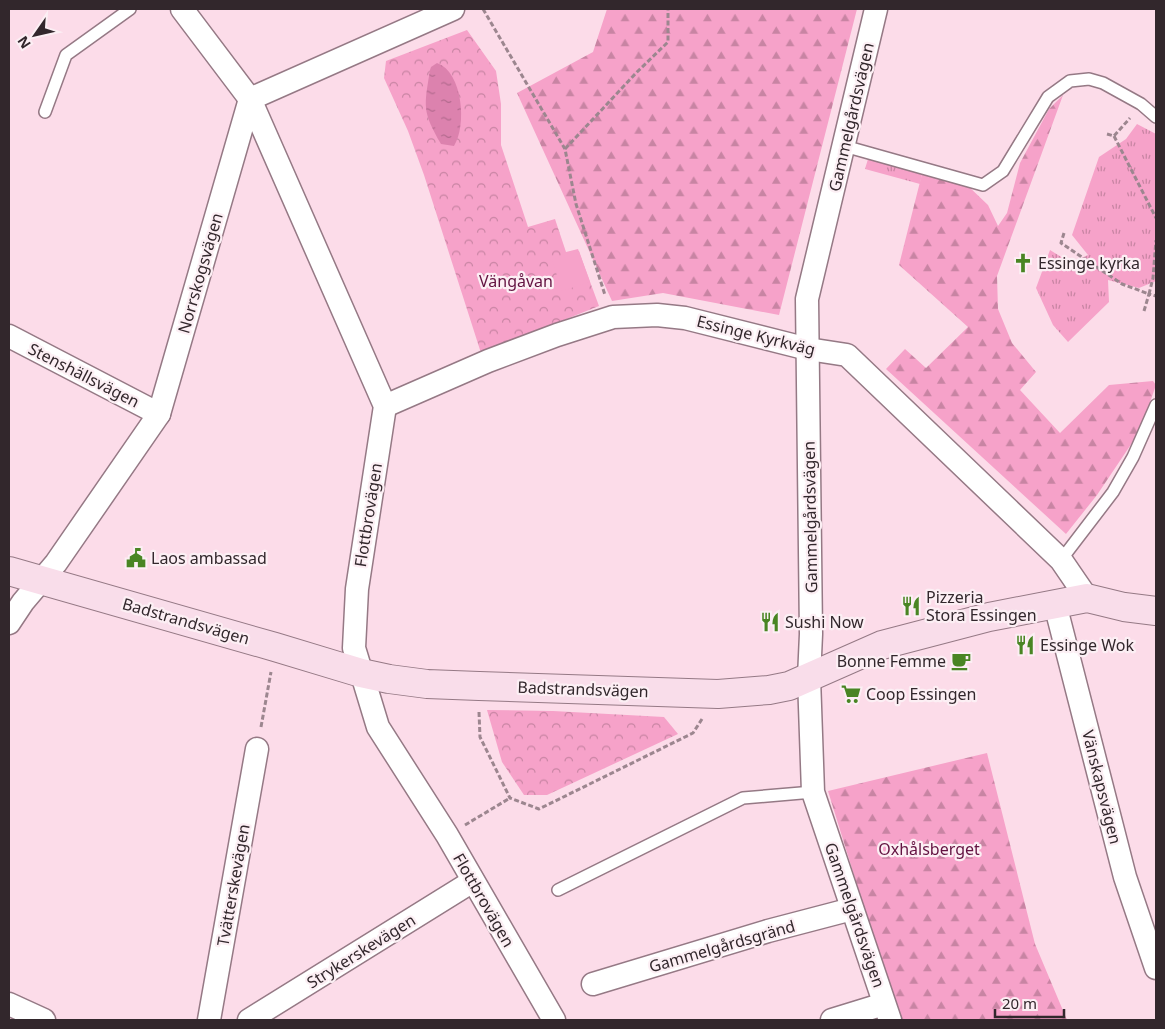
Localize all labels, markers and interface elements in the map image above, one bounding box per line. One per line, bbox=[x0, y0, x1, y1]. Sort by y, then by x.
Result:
north arrow bbox=[10, 10, 60, 60]
text: N bbox=[13, 33, 35, 53]
street label: Gammelgårdsvägen bbox=[823, 40, 879, 194]
street label: Norrskogsvägen bbox=[172, 210, 228, 336]
church icon: Essinge kyrka bbox=[1012, 252, 1034, 274]
place label: Essinge kyrka bbox=[1038, 252, 1140, 274]
park label: Vängåvan bbox=[479, 270, 553, 292]
street label: Essinge Kyrkväg bbox=[694, 310, 818, 360]
street label: Stenshällsvägen bbox=[25, 338, 143, 412]
street label: Gammelgårdsvägen bbox=[798, 441, 822, 593]
street label: Flottbrovägen bbox=[349, 461, 387, 569]
public building icon: Laos ambassad bbox=[125, 547, 147, 569]
place label: Laos ambassad bbox=[151, 547, 267, 569]
place label: Pizzeria Stora Essingen bbox=[926, 586, 1037, 626]
street label: Badstrandsvägen bbox=[120, 592, 252, 650]
restaurant icon: Pizzeria Stora Essingen bbox=[900, 595, 922, 617]
restaurant icon: Sushi Now bbox=[759, 611, 781, 633]
place label: Sushi Now bbox=[785, 611, 864, 633]
restaurant icon: Essinge Wok bbox=[1014, 634, 1036, 656]
place label: Essinge Wok bbox=[1040, 634, 1135, 656]
place label: Bonne Femme bbox=[837, 650, 946, 672]
cafe icon: Bonne Femme bbox=[950, 650, 972, 672]
street label: Badstrandsvägen bbox=[517, 676, 649, 702]
supermarket icon: Coop Essingen bbox=[840, 683, 862, 705]
place label: Coop Essingen bbox=[866, 683, 976, 705]
street label: Vänskapsvägen bbox=[1077, 728, 1127, 846]
street label: Tvätterskevägen bbox=[211, 822, 255, 948]
park label: Oxhålsberget bbox=[878, 838, 980, 860]
street label: Gammelgårdsvägen bbox=[820, 839, 890, 991]
street label: Flottbrovägen bbox=[448, 849, 520, 951]
street label: Strykerskevägen bbox=[302, 909, 420, 993]
street label: Gammelgårdsgränd bbox=[646, 915, 798, 977]
scale bar bbox=[995, 986, 1064, 1018]
text: 20 m bbox=[1002, 993, 1037, 1013]

